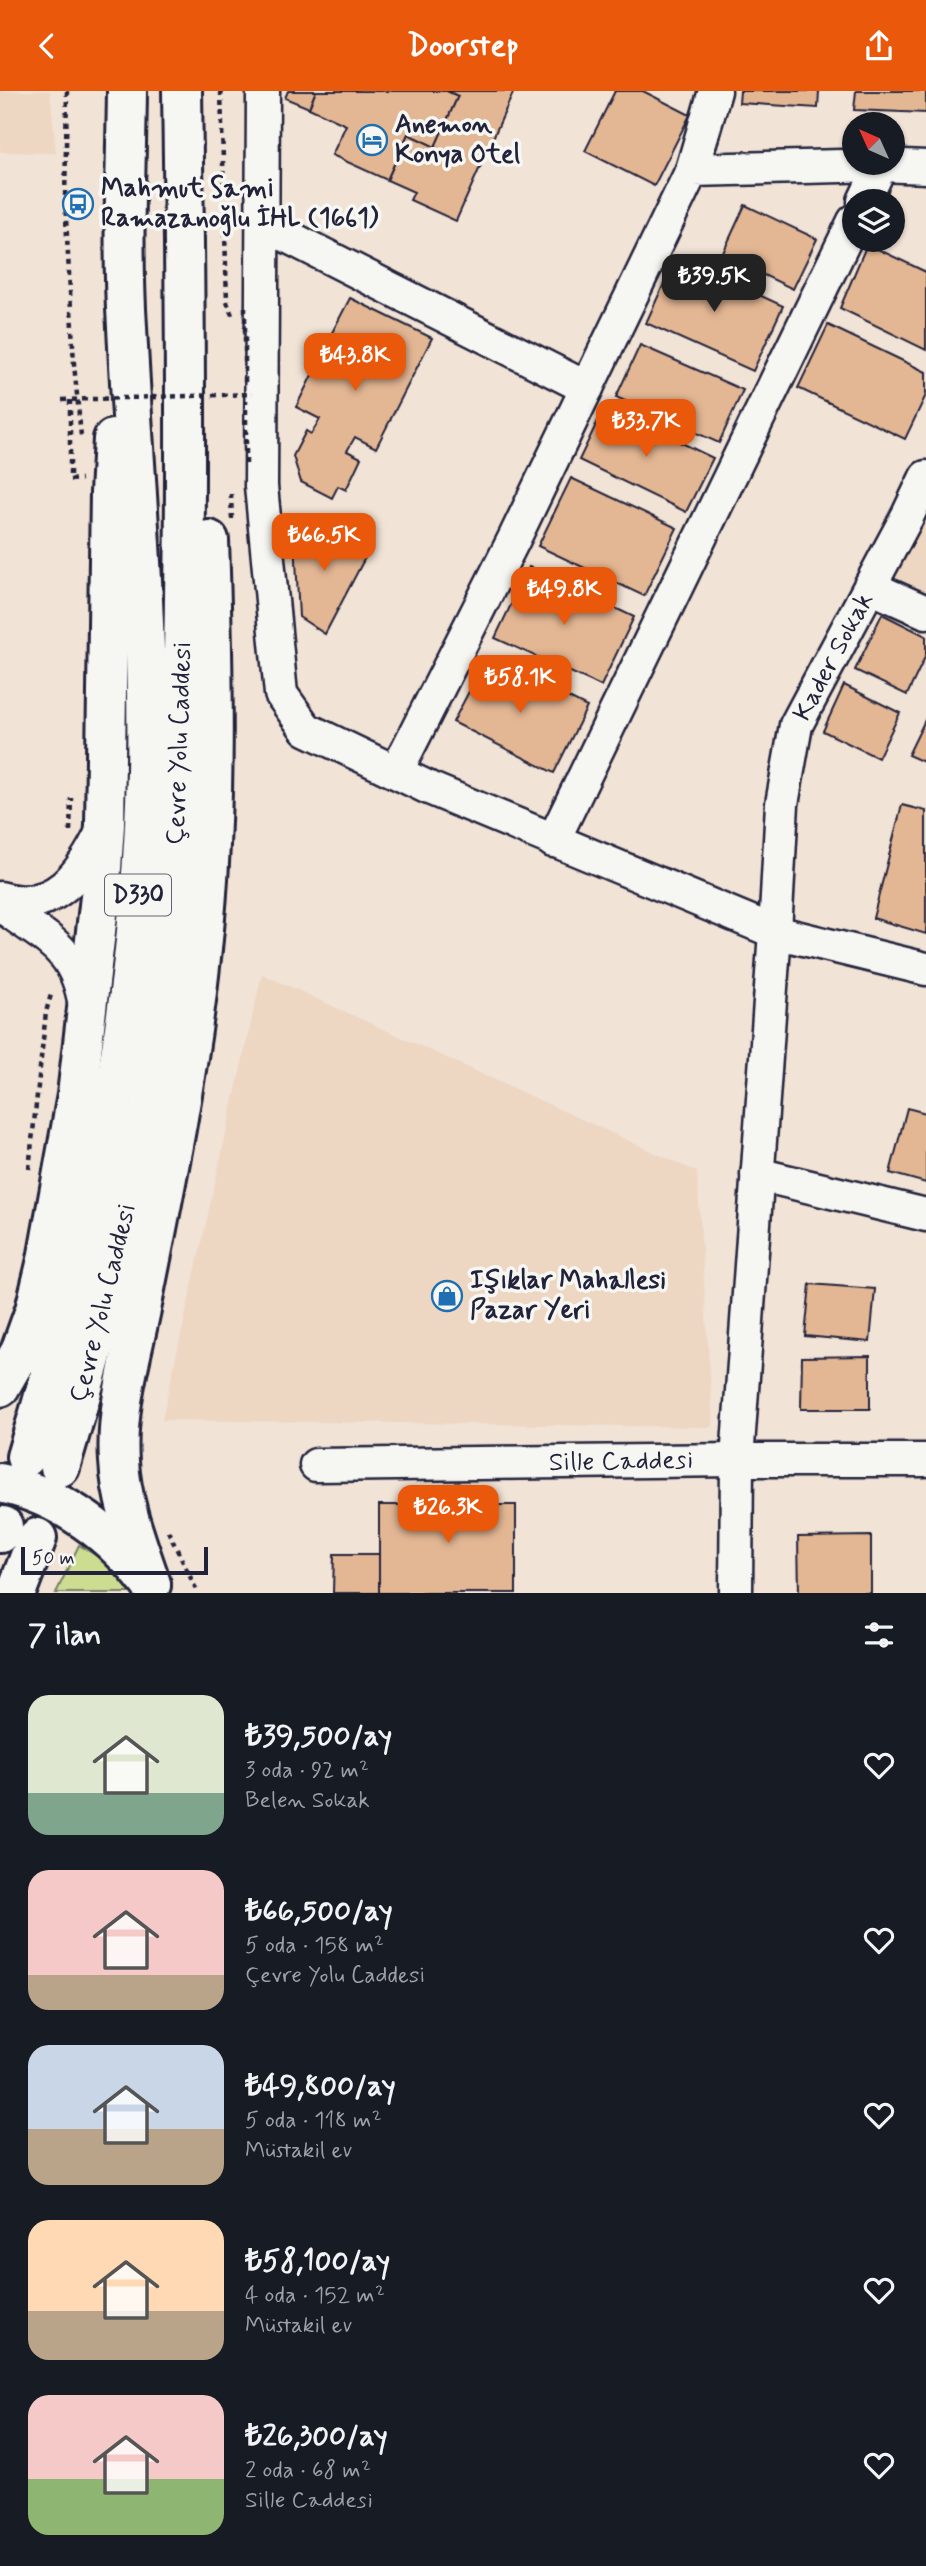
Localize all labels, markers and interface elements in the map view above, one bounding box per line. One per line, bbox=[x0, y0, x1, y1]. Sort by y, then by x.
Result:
text: Doorstep bbox=[407, 25, 519, 67]
icon: back bbox=[28, 27, 66, 65]
icon: share bbox=[860, 27, 898, 65]
place label: Anemon Konya Otel bbox=[395, 108, 520, 172]
north arrow bbox=[842, 112, 905, 175]
map controls bbox=[842, 112, 905, 252]
hotel icon: Anemon Konya Otel bbox=[355, 123, 389, 157]
place label: Mahmut Sami Ramazanoğlu İHL (1661) bbox=[101, 172, 379, 237]
bus stop icon: Mahmut Sami Ramazanoğlu İHL (1661) bbox=[61, 187, 95, 221]
button: layers bbox=[842, 189, 905, 252]
pin: ₺39.5K bbox=[657, 255, 771, 314]
text: ₺39.5K bbox=[678, 262, 750, 292]
pin: ₺43.8K bbox=[298, 334, 412, 393]
text: ₺43.8K bbox=[320, 341, 390, 371]
pin: ₺33.7K bbox=[589, 399, 703, 459]
text: ₺33.7K bbox=[612, 407, 680, 437]
pin: ₺66.5K bbox=[267, 513, 381, 573]
text: ₺66.5K bbox=[288, 521, 360, 551]
pin: ₺49.8K bbox=[507, 567, 621, 627]
text: ₺49.8K bbox=[527, 575, 601, 605]
street label: Kader Sokak bbox=[786, 587, 882, 727]
street label: Çevre Yolu Caddesi bbox=[159, 640, 201, 846]
pin: ₺58.1K bbox=[463, 655, 577, 715]
text: ₺58.1K bbox=[485, 663, 555, 693]
road number: D330 bbox=[105, 875, 171, 915]
street label: Çevre Yolu Caddesi bbox=[63, 1200, 145, 1406]
place label: Işıklar Mahallesi Pazar Yeri bbox=[470, 1264, 666, 1328]
shop icon: Işıklar Mahallesi Pazar Yeri bbox=[430, 1279, 464, 1313]
street label: Sille Caddesi bbox=[549, 1444, 693, 1480]
pin: ₺26.3K bbox=[391, 1485, 505, 1545]
text: ₺26.3K bbox=[414, 1493, 482, 1523]
scale bar bbox=[21, 1544, 208, 1576]
text: 50 m bbox=[32, 1546, 75, 1571]
text: 7 ilan bbox=[28, 1616, 101, 1655]
icon: filters bbox=[860, 1616, 898, 1654]
text: ₺39,500/ay bbox=[245, 1717, 392, 1756]
icon: home bbox=[84, 1723, 168, 1807]
icon: heart bbox=[860, 1746, 898, 1784]
text: 3 oda · 92 m² bbox=[245, 1756, 369, 1786]
text: Belen Sokak bbox=[245, 1786, 370, 1816]
text: ₺66,500/ay bbox=[245, 1892, 393, 1931]
icon: home bbox=[84, 1898, 168, 1982]
icon: heart bbox=[860, 1921, 898, 1959]
text: 5 oda · 158 m² bbox=[245, 1931, 384, 1961]
text: Çevre Yolu Caddesi bbox=[245, 1961, 426, 1991]
text: ₺49,800/ay bbox=[245, 2067, 396, 2106]
icon: home bbox=[84, 2073, 168, 2157]
icon: heart bbox=[860, 2096, 898, 2134]
text: 5 oda · 118 m² bbox=[245, 2106, 382, 2136]
text: Müstakil ev bbox=[245, 2136, 352, 2166]
text: ₺58,100/ay bbox=[245, 2242, 390, 2281]
icon: home bbox=[84, 2248, 168, 2332]
icon: heart bbox=[860, 2271, 898, 2309]
text: 4 oda · 152 m² bbox=[245, 2281, 385, 2311]
text: Müstakil ev bbox=[245, 2311, 352, 2341]
text: ₺26,300/ay bbox=[245, 2417, 388, 2456]
icon: home bbox=[84, 2423, 168, 2507]
icon: heart bbox=[860, 2446, 898, 2484]
text: 2 oda · 68 m² bbox=[245, 2456, 371, 2486]
text: Sille Caddesi bbox=[245, 2486, 373, 2516]

